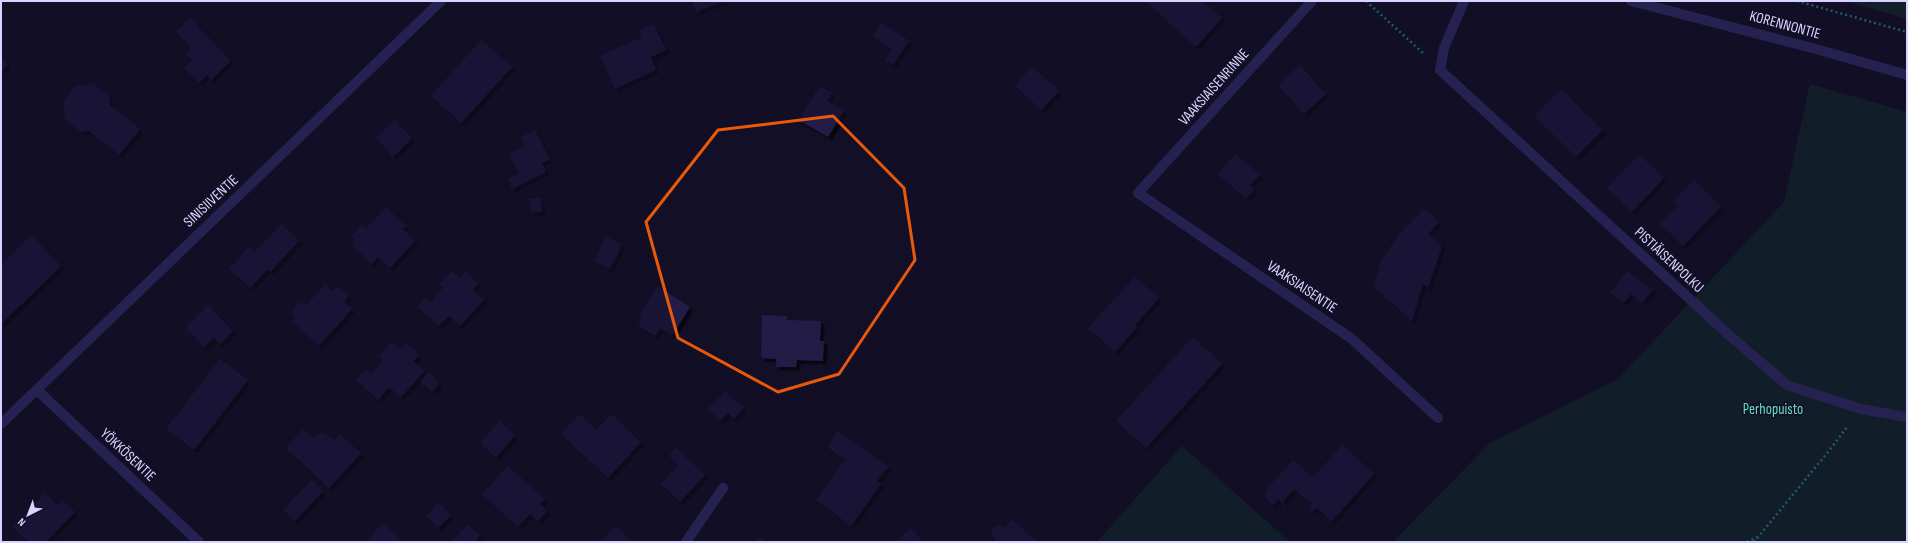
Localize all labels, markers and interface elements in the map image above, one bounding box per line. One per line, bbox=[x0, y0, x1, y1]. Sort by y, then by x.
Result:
street label: KORENNONTIE bbox=[1747, 6, 1823, 44]
street label: VAAKSIAISENRINNE bbox=[1175, 45, 1253, 129]
street label: SINISIIVENTIE bbox=[179, 171, 243, 231]
street label: PISTIÄISENPOLKU bbox=[1630, 223, 1708, 297]
street label: VAAKSIAISENTIE bbox=[1263, 257, 1341, 317]
park label: Perhopuisto bbox=[1743, 400, 1803, 419]
street label: YÖKKÖSENTIE bbox=[96, 424, 160, 486]
north arrow bbox=[8, 495, 48, 535]
text: N bbox=[15, 515, 28, 529]

